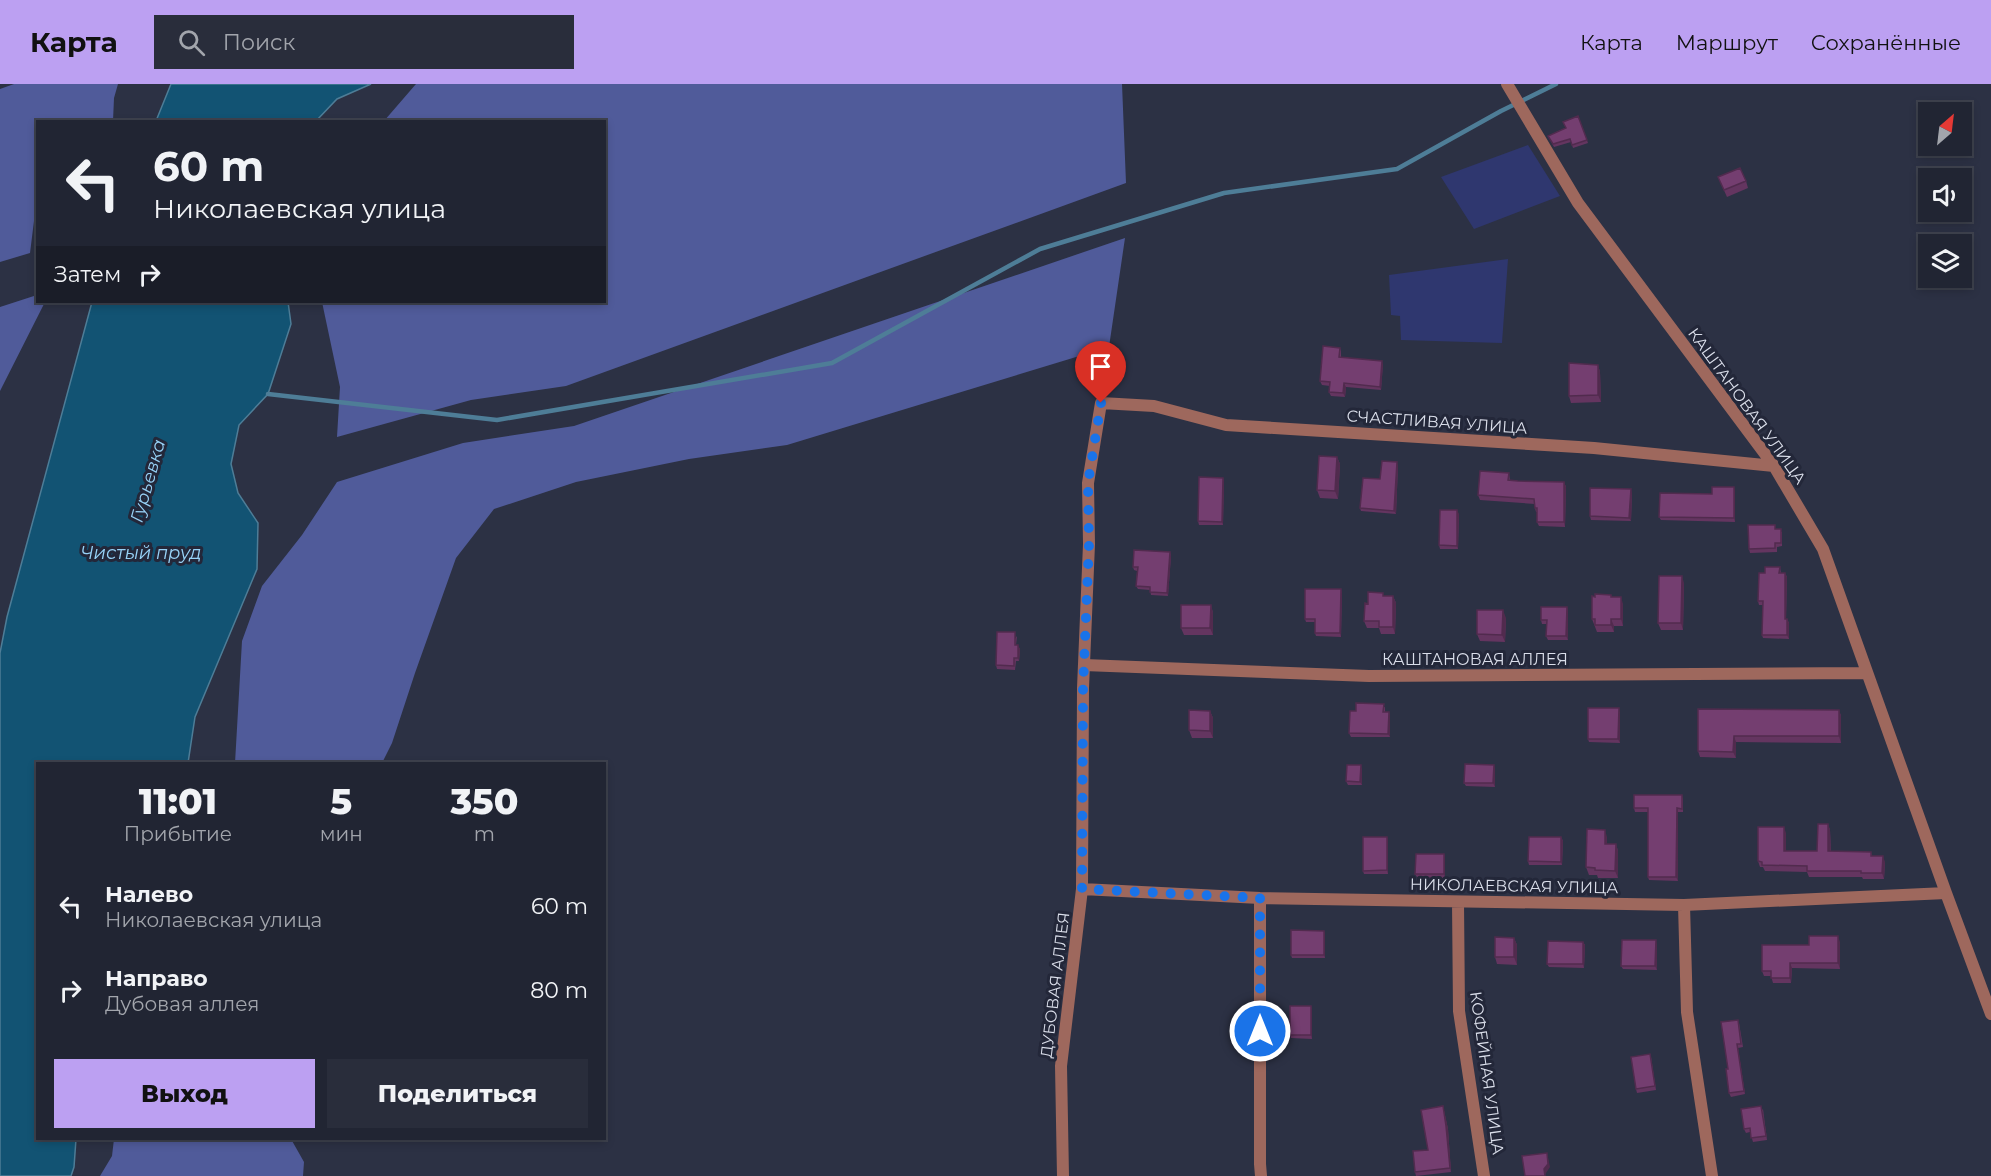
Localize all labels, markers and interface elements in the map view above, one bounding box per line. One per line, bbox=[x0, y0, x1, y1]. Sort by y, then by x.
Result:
search box bbox=[154, 15, 574, 69]
text: Карта bbox=[30, 25, 118, 59]
icon: search bbox=[175, 26, 208, 59]
text: Поиск bbox=[223, 29, 295, 56]
text: Карта bbox=[1580, 30, 1643, 55]
text: Маршрут bbox=[1676, 30, 1778, 55]
text: Сохранённые bbox=[1811, 30, 1961, 55]
north arrow bbox=[1918, 102, 1972, 156]
map controls bbox=[1918, 102, 1972, 288]
text: 60 m bbox=[153, 140, 264, 192]
icon: left bbox=[54, 144, 132, 222]
button: sound bbox=[1918, 168, 1972, 222]
text: Николаевская улица bbox=[153, 192, 446, 225]
button: layers bbox=[1918, 234, 1972, 288]
icon: right bbox=[133, 258, 166, 291]
text: Затем bbox=[54, 261, 121, 288]
street label: КАШТАНОВАЯ УЛИЦА bbox=[1684, 324, 1810, 488]
pin bbox=[1075, 341, 1126, 403]
icon: arrive bbox=[1084, 350, 1117, 383]
street label: СЧАСТЛИВАЯ УЛИЦА bbox=[1346, 406, 1528, 438]
water label: Гурьевка bbox=[126, 437, 170, 525]
water label: Чистый пруд bbox=[80, 542, 202, 564]
street label: КАШТАНОВАЯ АЛЛЕЯ bbox=[1382, 650, 1568, 669]
text: 11:01 bbox=[139, 779, 217, 823]
text: 5 bbox=[330, 779, 352, 823]
text: 350 bbox=[450, 779, 518, 823]
text: Прибытие bbox=[124, 822, 232, 846]
text: мин bbox=[320, 822, 363, 846]
text: m bbox=[474, 822, 495, 846]
street label: НИКОЛАЕВСКАЯ УЛИЦА bbox=[1410, 875, 1618, 897]
text: Налево bbox=[105, 881, 193, 908]
icon: left bbox=[54, 890, 87, 923]
text: 60 m bbox=[531, 893, 588, 920]
text: Николаевская улица bbox=[105, 908, 322, 932]
street label: ДУБОВАЯ АЛЛЕЯ bbox=[1037, 911, 1073, 1059]
text: Направо bbox=[105, 965, 208, 992]
icon: right bbox=[54, 974, 87, 1007]
text: 80 m bbox=[530, 977, 588, 1004]
street label: КОФЕЙНАЯ УЛИЦА bbox=[1466, 990, 1508, 1156]
text: Дубовая аллея bbox=[105, 992, 259, 1016]
position arrow bbox=[1228, 999, 1292, 1063]
button: Выход bbox=[54, 1059, 315, 1128]
button: Поделиться bbox=[327, 1059, 588, 1128]

